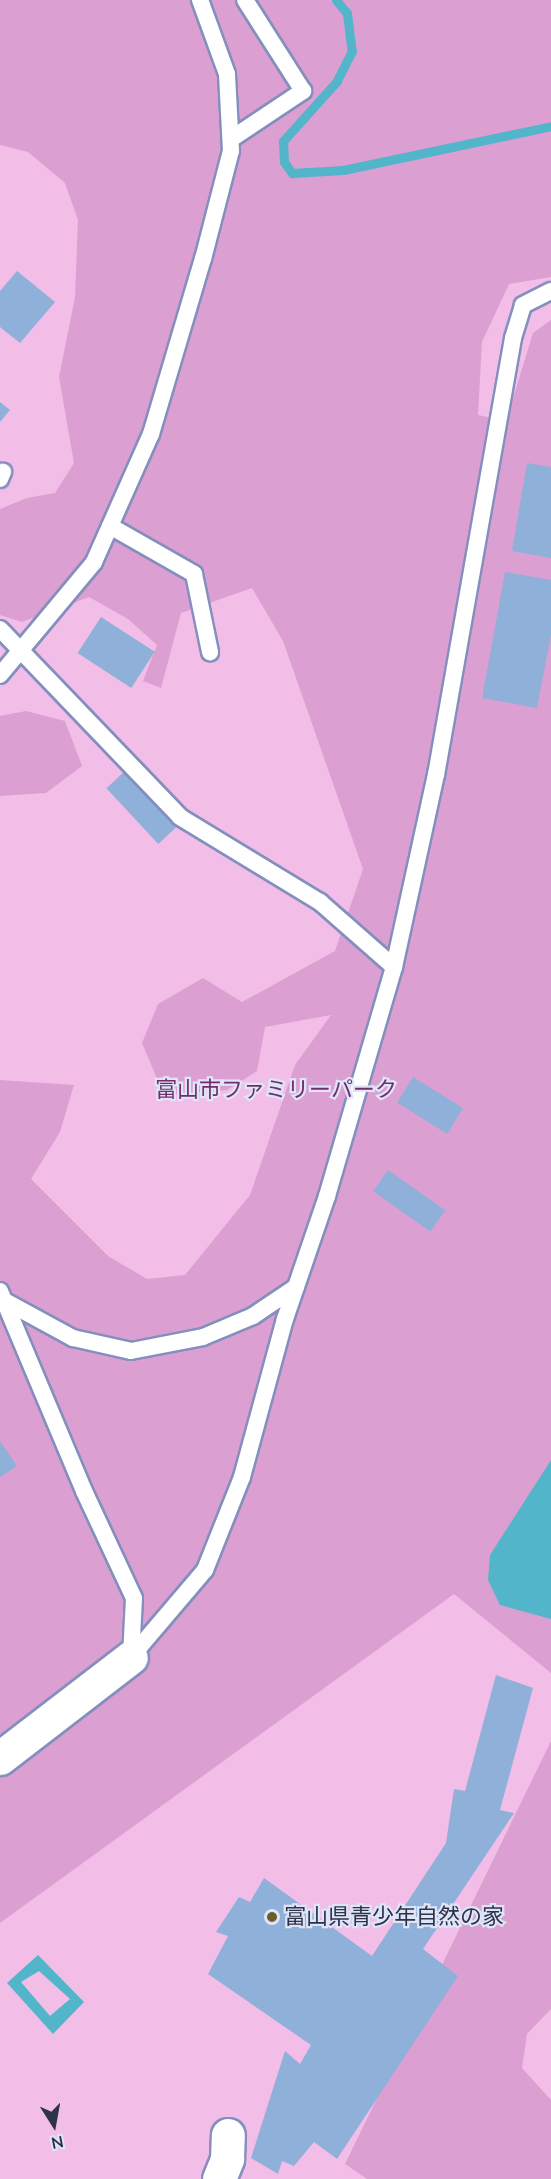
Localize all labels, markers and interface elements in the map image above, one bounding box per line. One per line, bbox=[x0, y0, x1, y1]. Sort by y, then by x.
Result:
park label: 富山市ファミリーパーク bbox=[155, 1077, 397, 1103]
place label: 富山県青少年自然の家 bbox=[284, 1904, 504, 1930]
marker: 富山県青少年自然の家 bbox=[265, 1910, 279, 1924]
north arrow bbox=[24, 2095, 84, 2155]
text: N bbox=[50, 2132, 65, 2154]

